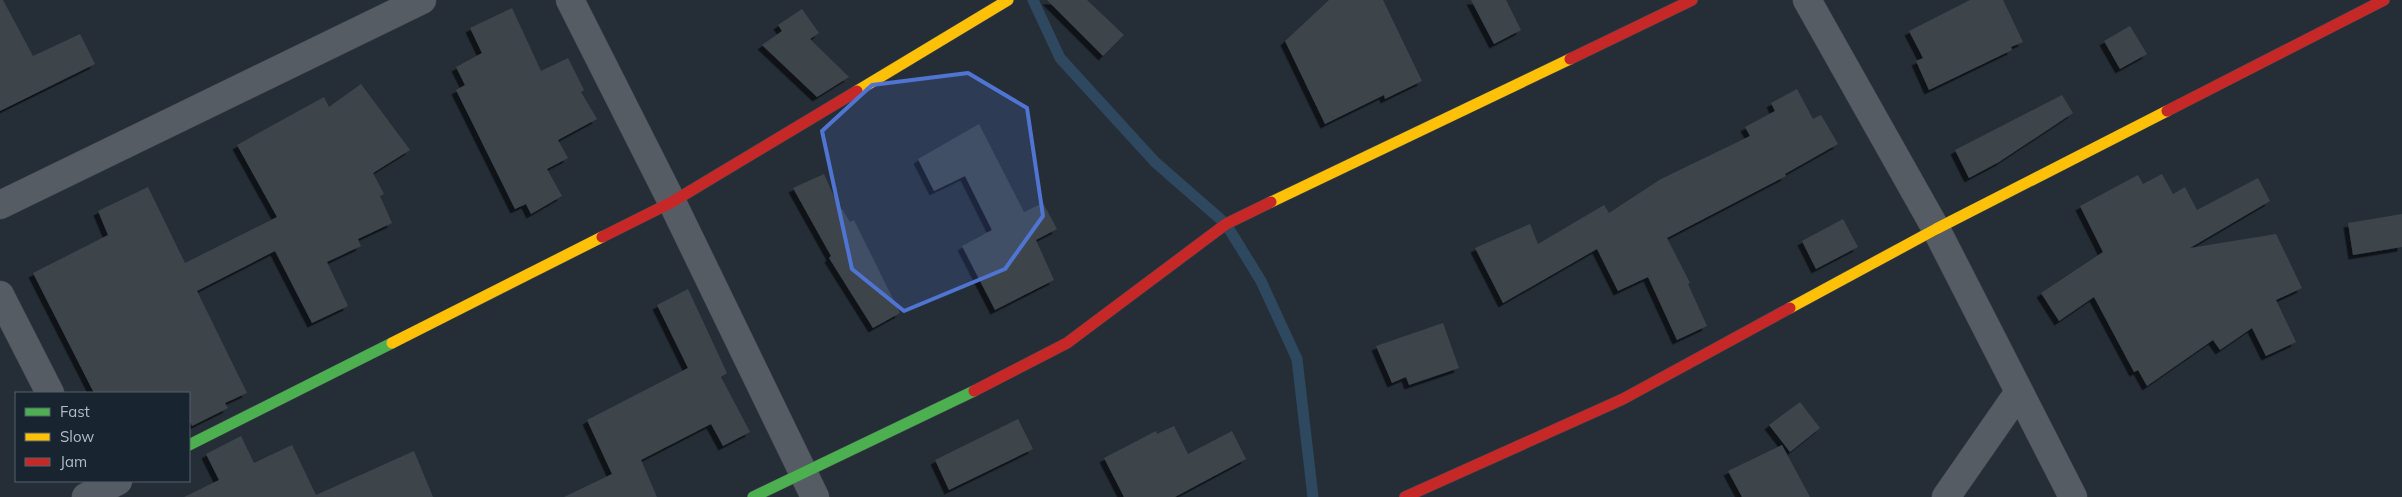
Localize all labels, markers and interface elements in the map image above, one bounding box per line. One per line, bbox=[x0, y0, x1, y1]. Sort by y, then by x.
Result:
legend bbox=[15, 392, 190, 482]
text: Fast bbox=[60, 402, 90, 421]
text: Slow bbox=[60, 427, 94, 446]
text: Jam bbox=[60, 452, 87, 471]

